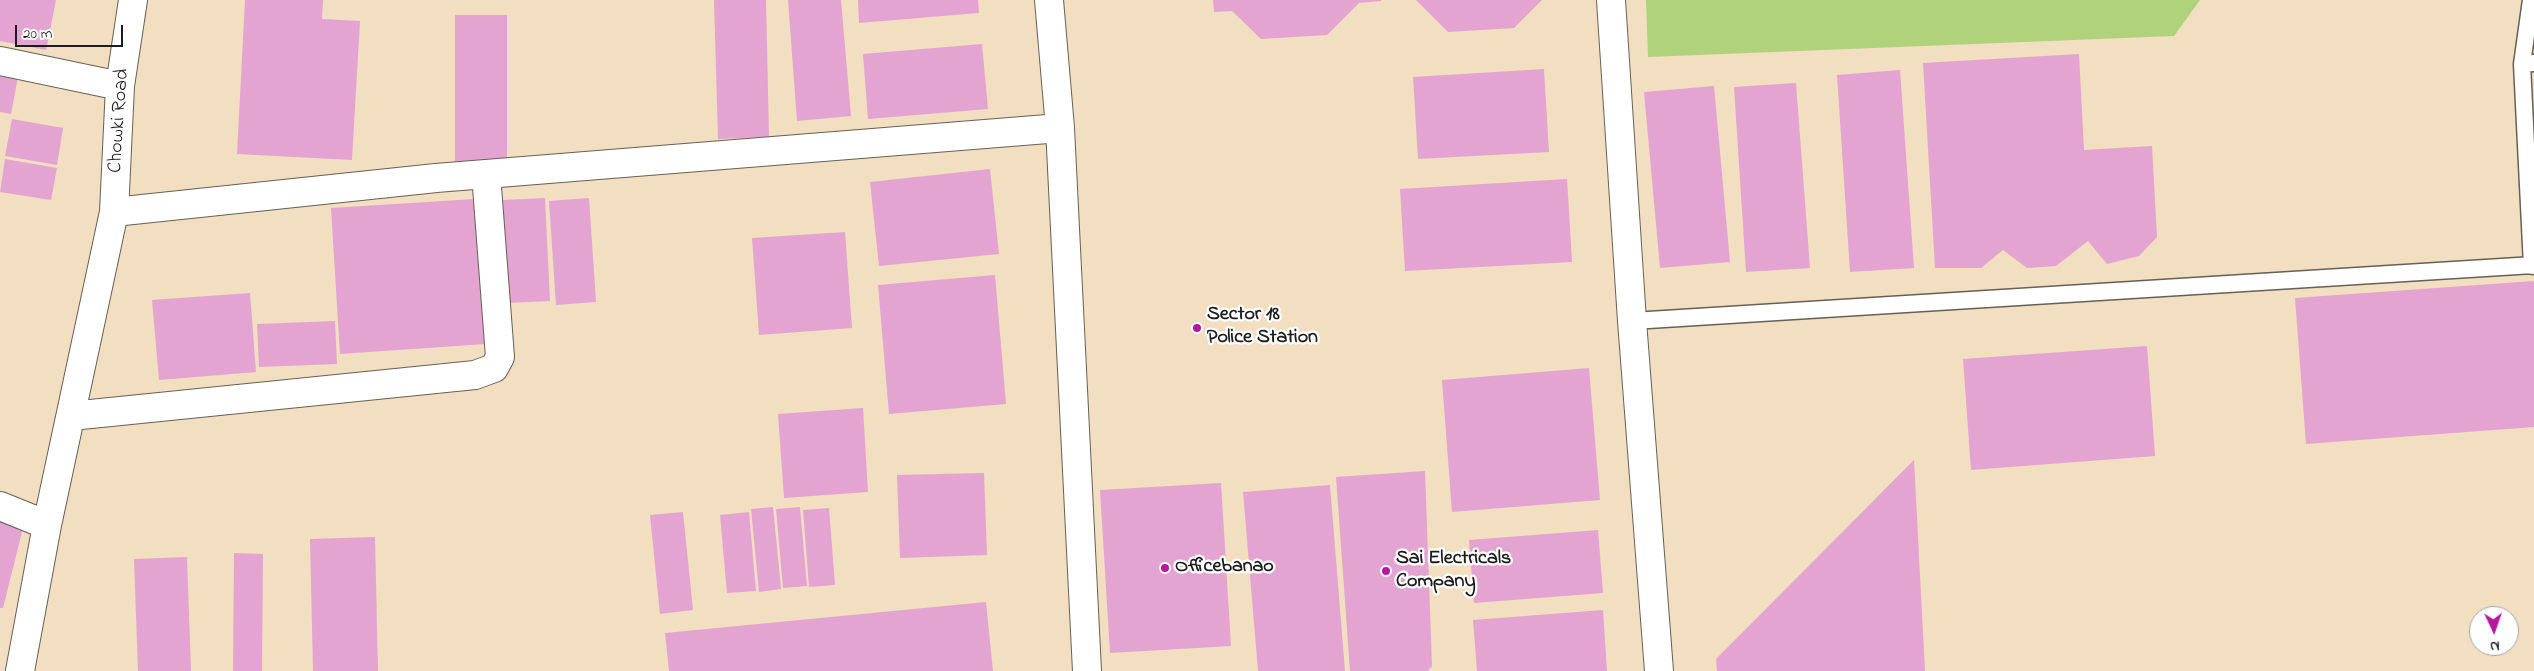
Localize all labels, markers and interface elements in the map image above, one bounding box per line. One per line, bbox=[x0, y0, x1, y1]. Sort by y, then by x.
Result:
scale bar bbox=[18, 15, 125, 47]
text: 20 m bbox=[23, 23, 52, 45]
street label: Chowki Road bbox=[104, 68, 136, 174]
place label: Sector 18 Police Station bbox=[1207, 304, 1318, 351]
marker: Sector 18 Police Station bbox=[1191, 322, 1203, 334]
place label: Sai Electricals Company bbox=[1396, 548, 1511, 595]
place label: Officebanao bbox=[1175, 556, 1274, 580]
marker: Officebanao bbox=[1159, 562, 1171, 574]
marker: Sai Electricals Company bbox=[1380, 565, 1392, 577]
north arrow bbox=[2469, 606, 2519, 656]
text: N bbox=[2489, 635, 2500, 656]

